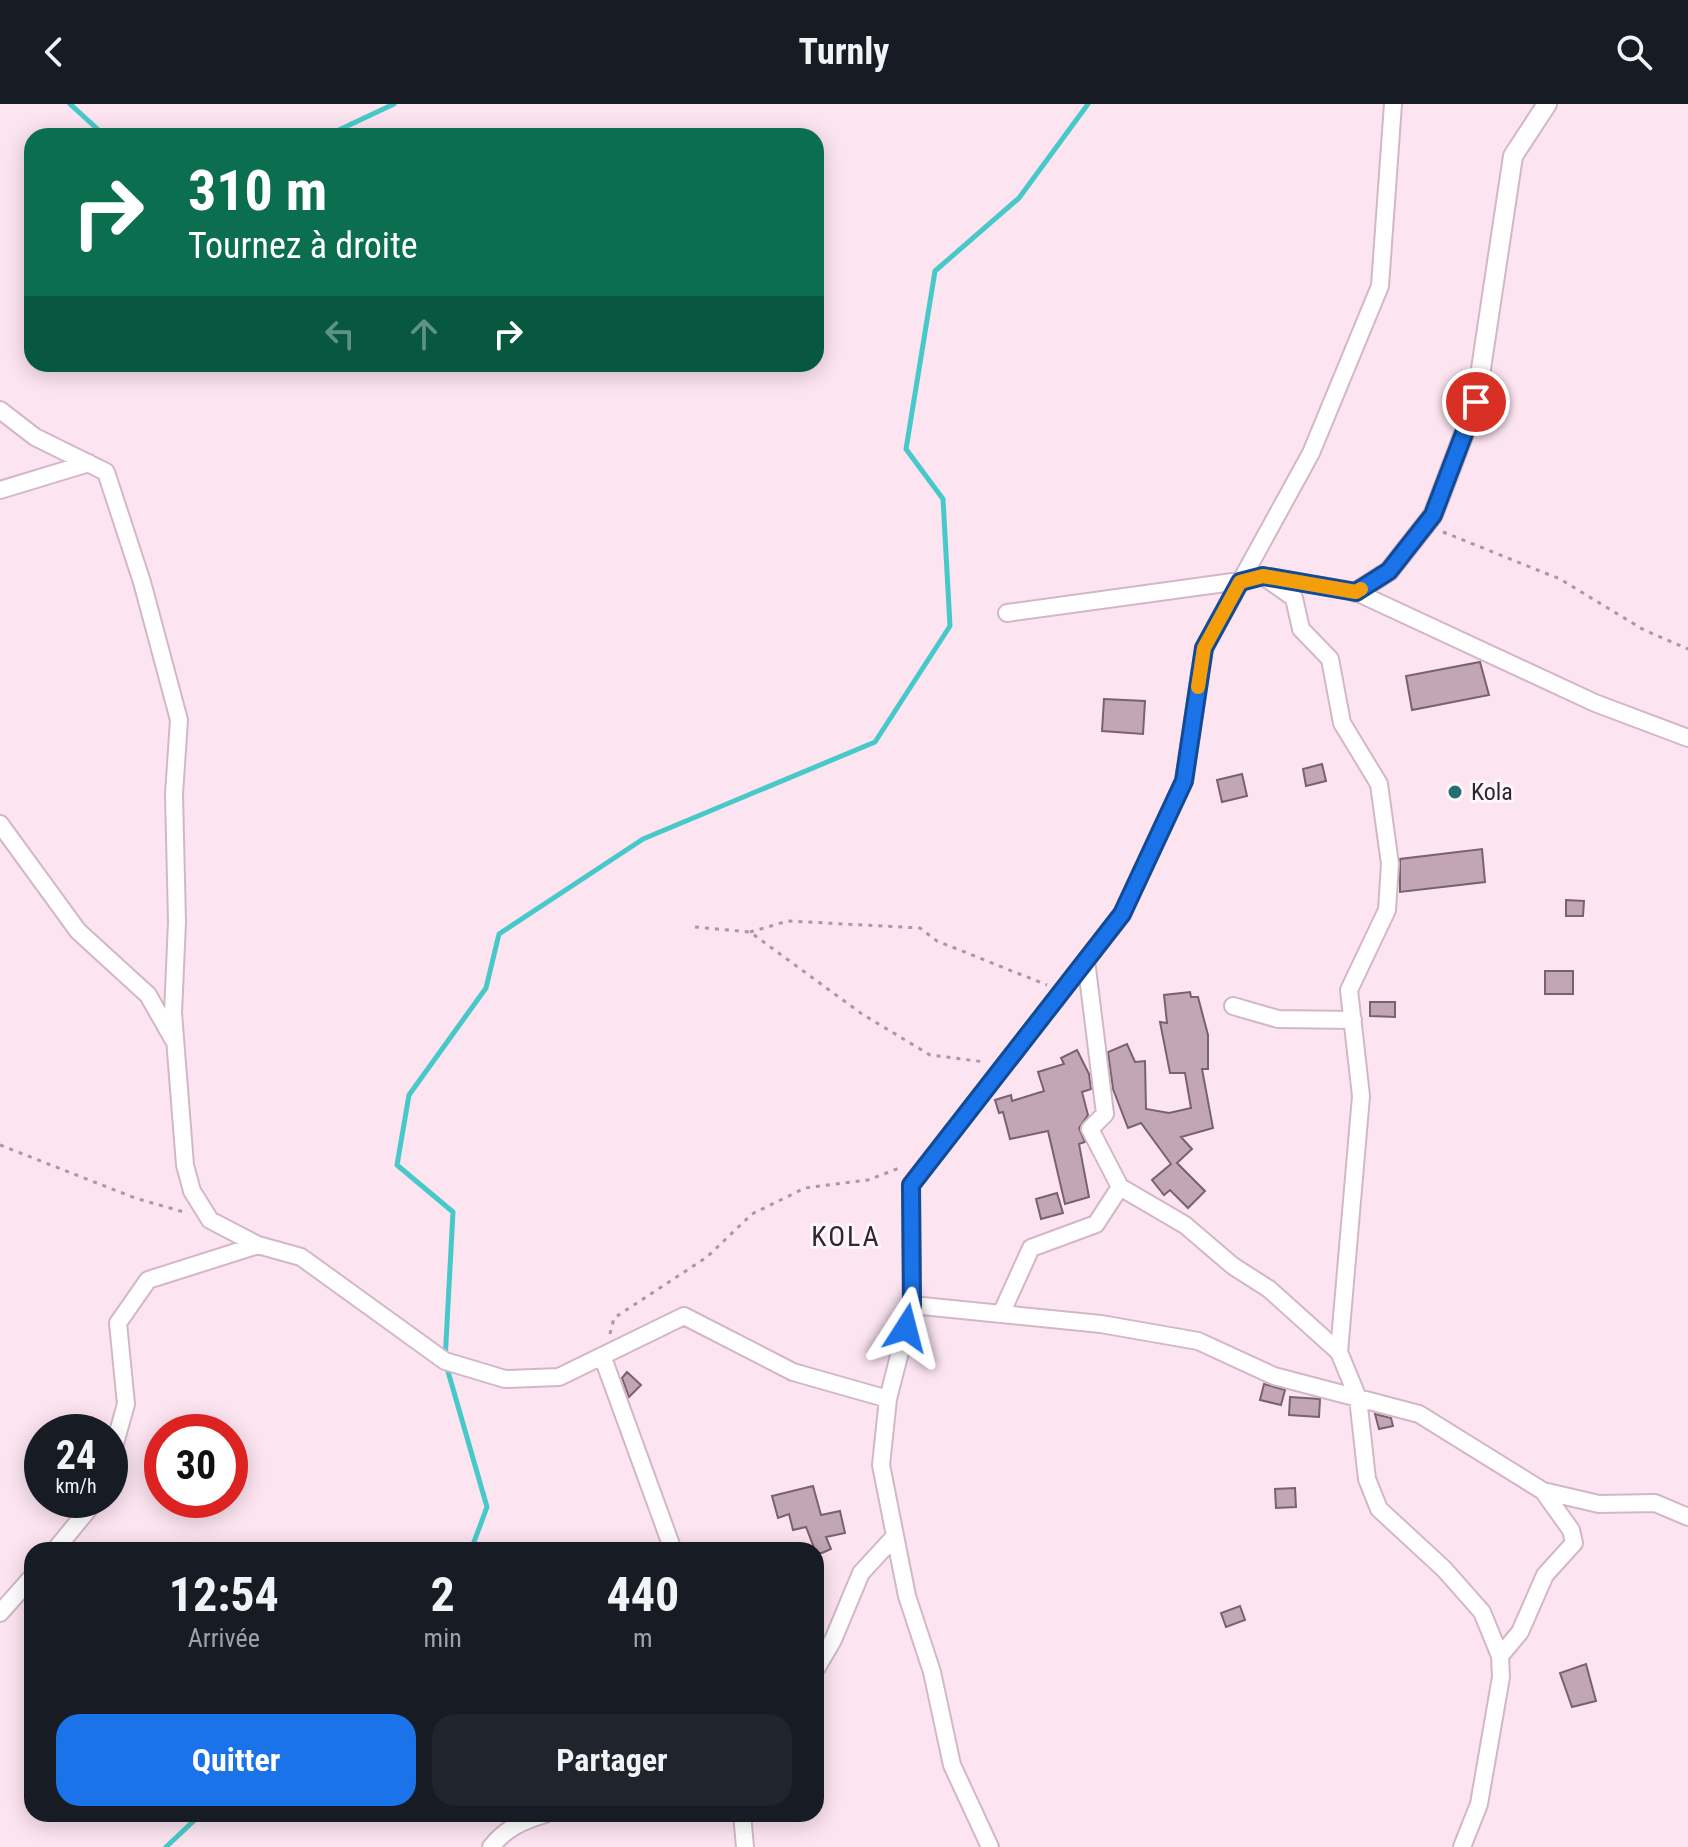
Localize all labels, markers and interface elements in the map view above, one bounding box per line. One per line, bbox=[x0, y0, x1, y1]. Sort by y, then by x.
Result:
icon: back bbox=[32, 30, 76, 74]
icon: search bbox=[1612, 30, 1656, 74]
text: Turnly bbox=[799, 31, 889, 73]
text: 310 m bbox=[188, 158, 327, 224]
icon: right bbox=[56, 160, 160, 264]
text: Tournez à droite bbox=[188, 225, 418, 267]
icon: left bbox=[318, 312, 362, 356]
icon: ahead bbox=[402, 312, 446, 356]
icon: right bbox=[486, 312, 530, 356]
pin bbox=[1442, 368, 1510, 436]
icon: arrive bbox=[1454, 380, 1498, 424]
place label: Kola bbox=[1471, 778, 1513, 806]
marker: Kola bbox=[1446, 783, 1464, 801]
district label: KOLA bbox=[811, 1220, 881, 1253]
position arrow bbox=[864, 1286, 948, 1370]
speed limit sign: 30 bbox=[144, 1414, 248, 1518]
text: 24 bbox=[56, 1432, 96, 1479]
text: km/h bbox=[55, 1474, 97, 1498]
text: 12:54 bbox=[169, 1566, 279, 1623]
text: 2 bbox=[431, 1566, 455, 1623]
text: 440 bbox=[606, 1566, 679, 1623]
text: Arrivée bbox=[188, 1623, 260, 1653]
text: min bbox=[424, 1623, 462, 1653]
text: m bbox=[633, 1623, 653, 1653]
button: Quitter bbox=[56, 1714, 416, 1806]
button: Partager bbox=[432, 1714, 792, 1806]

